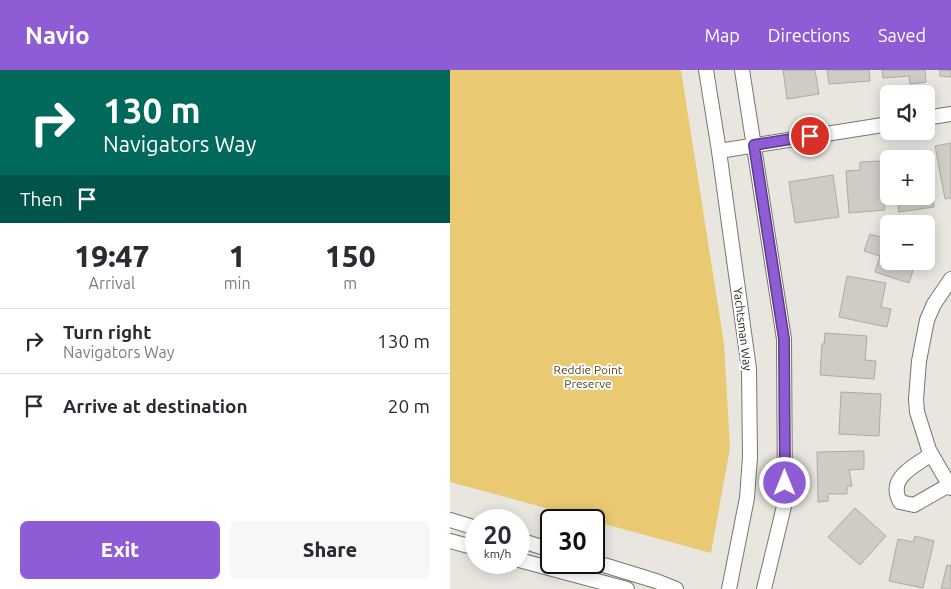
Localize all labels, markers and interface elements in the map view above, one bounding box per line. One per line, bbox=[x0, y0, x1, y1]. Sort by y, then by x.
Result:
text: Navio bbox=[25, 22, 90, 49]
text: Map bbox=[704, 25, 740, 45]
text: Directions bbox=[768, 25, 850, 45]
text: Saved bbox=[878, 25, 926, 45]
map controls bbox=[880, 85, 935, 270]
button: sound bbox=[880, 85, 935, 140]
icon: right bbox=[20, 90, 85, 155]
text: 130 m bbox=[103, 90, 201, 130]
pin bbox=[789, 115, 831, 157]
icon: arrive bbox=[796, 122, 824, 150]
text: Navigators Way bbox=[103, 131, 256, 156]
button: + bbox=[880, 150, 935, 205]
icon: arrive bbox=[73, 185, 101, 213]
text: Then bbox=[20, 188, 63, 210]
button: − bbox=[880, 215, 935, 270]
text: 19:47 bbox=[74, 239, 149, 273]
text: 1 bbox=[229, 239, 246, 273]
text: 150 bbox=[325, 239, 376, 273]
text: Arrival bbox=[89, 274, 135, 292]
text: min bbox=[224, 274, 251, 292]
text: m bbox=[343, 274, 357, 292]
street label: Yachtsman Way bbox=[731, 287, 755, 372]
text: Turn right bbox=[63, 321, 151, 343]
icon: right bbox=[20, 327, 48, 355]
text: 130 m bbox=[377, 330, 430, 352]
text: Navigators Way bbox=[63, 343, 174, 361]
park label: Reddie Point Preserve bbox=[554, 363, 623, 390]
icon: arrive bbox=[20, 392, 48, 420]
text: Arrive at destination bbox=[63, 395, 248, 417]
text: 20 m bbox=[388, 395, 430, 417]
position arrow bbox=[758, 456, 810, 508]
speed limit sign: 30 bbox=[540, 509, 605, 574]
button: Exit bbox=[20, 521, 220, 579]
button: Share bbox=[230, 521, 430, 579]
text: 20 bbox=[483, 521, 512, 549]
text: km/h bbox=[484, 547, 511, 560]

